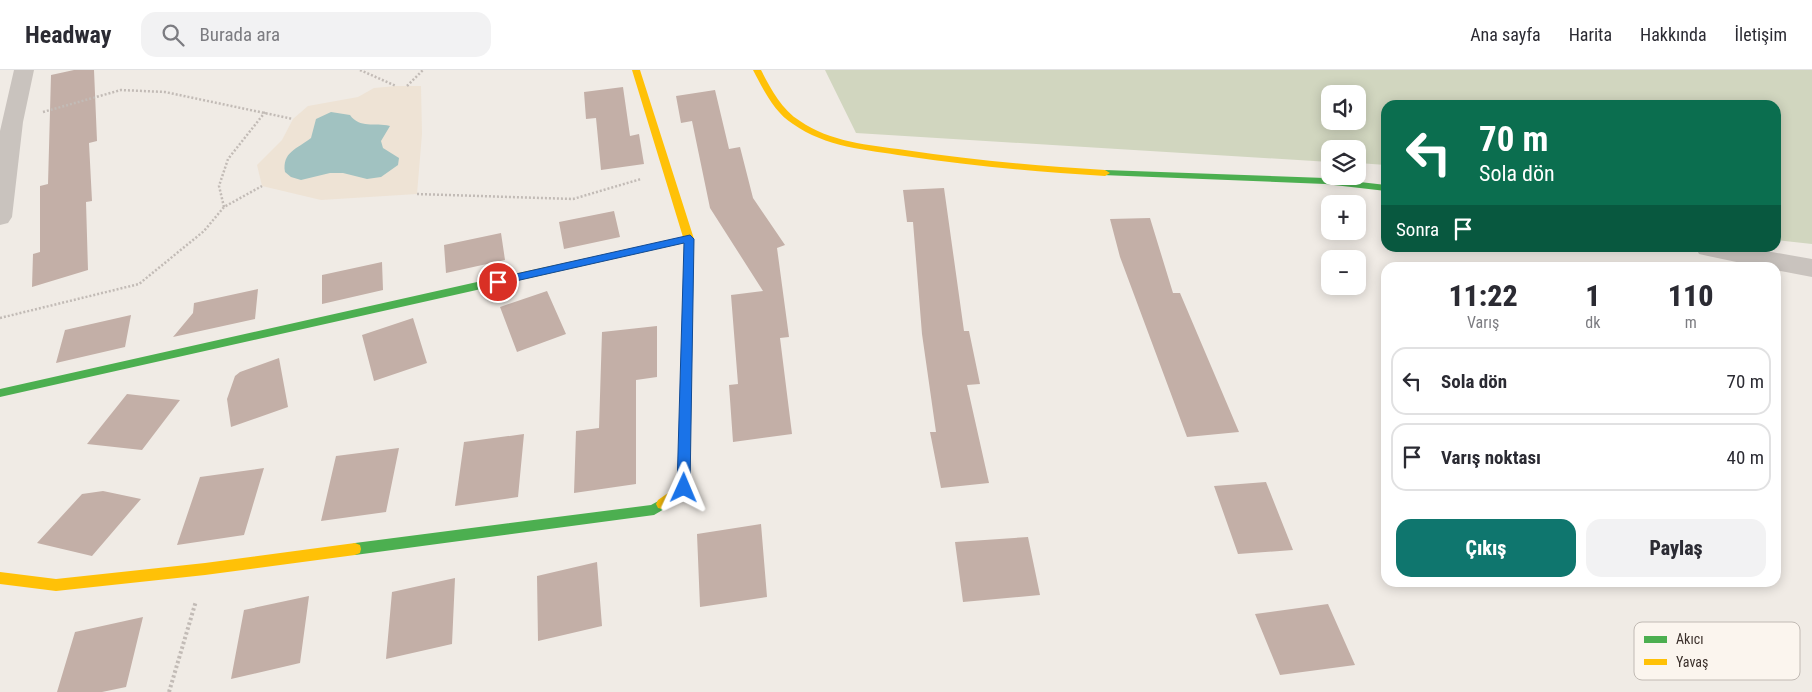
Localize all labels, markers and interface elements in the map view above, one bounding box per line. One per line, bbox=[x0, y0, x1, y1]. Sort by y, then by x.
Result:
search box bbox=[141, 12, 491, 57]
text: Headway bbox=[25, 21, 111, 49]
icon: search bbox=[159, 21, 187, 49]
text: Burada ara bbox=[199, 23, 280, 46]
text: Ana sayfa bbox=[1470, 24, 1541, 45]
text: Harita bbox=[1569, 24, 1612, 45]
text: Hakkında bbox=[1640, 24, 1707, 45]
text: İletişim bbox=[1735, 24, 1787, 45]
map controls bbox=[1321, 85, 1366, 295]
button: sound bbox=[1321, 85, 1366, 130]
text: 70 m bbox=[1479, 119, 1548, 160]
icon: left bbox=[1396, 120, 1461, 185]
button: layers bbox=[1321, 140, 1366, 185]
text: Sola dön bbox=[1479, 161, 1555, 186]
button: + bbox=[1321, 195, 1366, 240]
icon: arrive bbox=[1449, 215, 1477, 243]
text: Sonra bbox=[1396, 218, 1439, 241]
button: − bbox=[1321, 250, 1366, 295]
pin bbox=[477, 261, 519, 303]
icon: arrive bbox=[484, 268, 512, 296]
text: 11:22 bbox=[1448, 278, 1518, 313]
text: 1 bbox=[1585, 278, 1600, 313]
text: 110 bbox=[1668, 278, 1714, 313]
text: Varış bbox=[1467, 313, 1499, 332]
text: dk bbox=[1585, 313, 1600, 332]
text: m bbox=[1685, 313, 1697, 332]
icon: left bbox=[1398, 367, 1426, 395]
text: Sola dön bbox=[1441, 370, 1507, 393]
text: 70 m bbox=[1727, 370, 1764, 393]
icon: arrive bbox=[1398, 443, 1426, 471]
text: Varış noktası bbox=[1441, 446, 1541, 469]
text: 40 m bbox=[1727, 446, 1764, 469]
position arrow bbox=[657, 461, 709, 513]
button: Çıkış bbox=[1396, 519, 1576, 577]
button: Paylaş bbox=[1586, 519, 1766, 577]
legend bbox=[1634, 622, 1800, 680]
text: Akıcı bbox=[1676, 631, 1703, 647]
text: Yavaş bbox=[1676, 654, 1708, 670]

